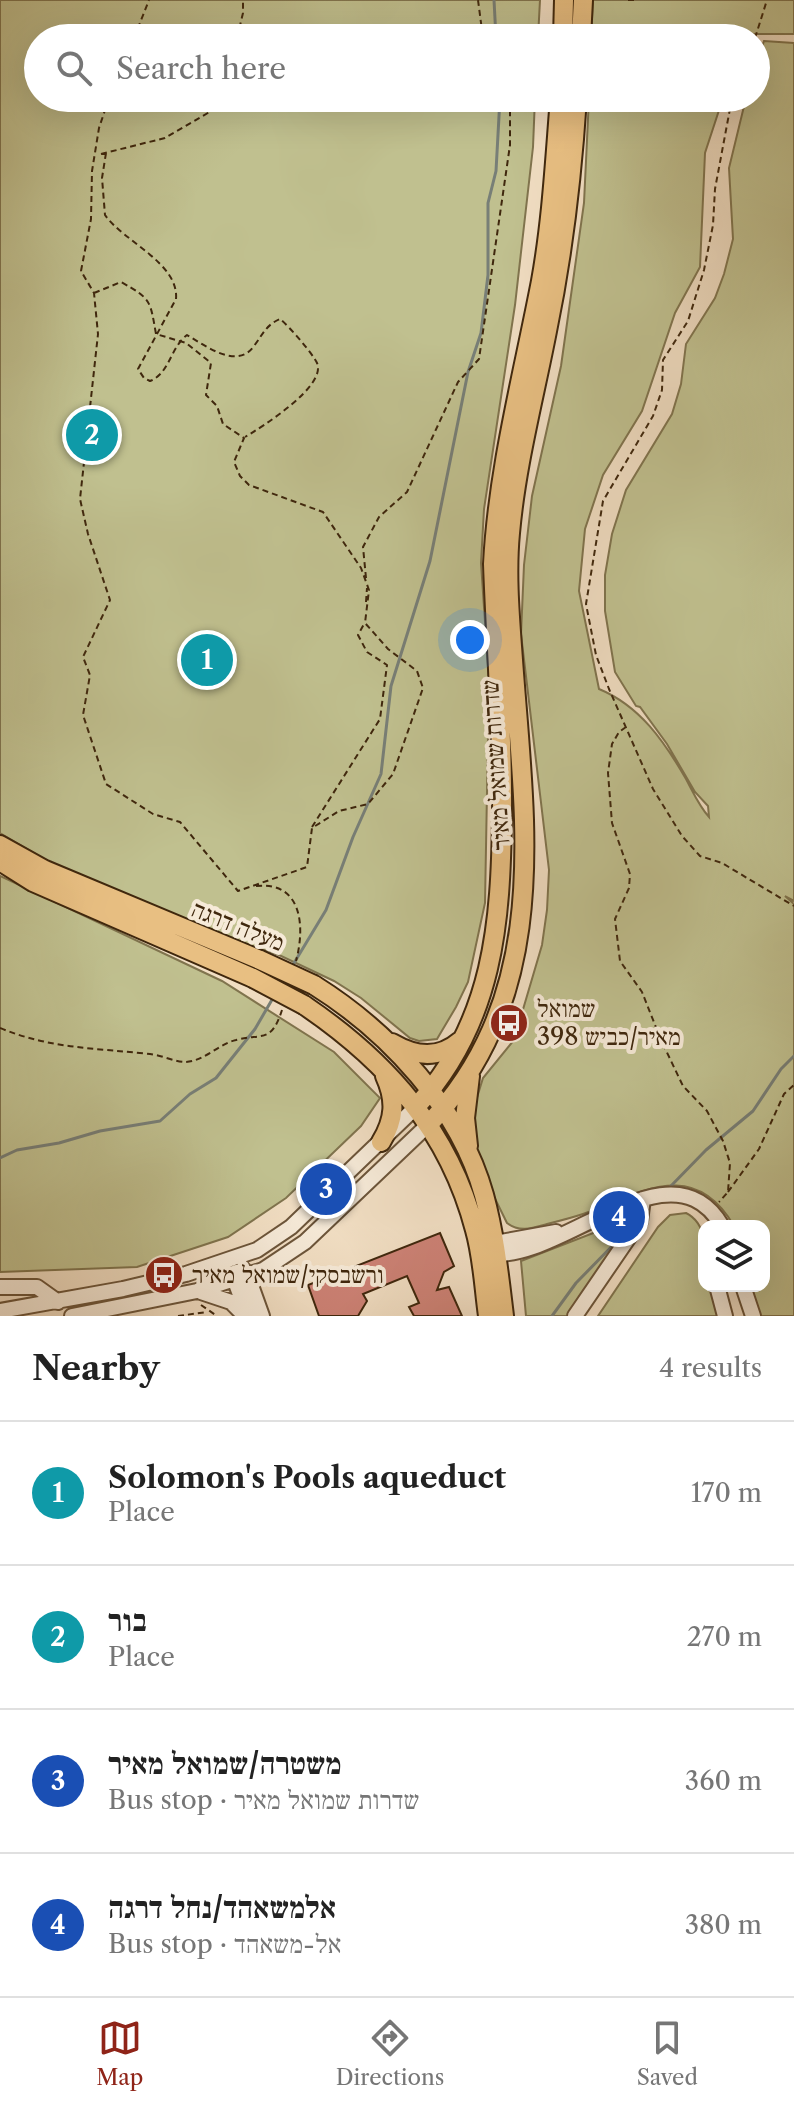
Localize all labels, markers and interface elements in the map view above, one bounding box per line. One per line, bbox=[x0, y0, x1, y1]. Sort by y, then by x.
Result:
search box bbox=[24, 24, 770, 112]
icon: search bbox=[52, 46, 96, 90]
text: Search here bbox=[116, 50, 286, 87]
pin: 2 bbox=[66, 405, 118, 465]
your location bbox=[450, 620, 490, 660]
pin: 1 bbox=[181, 630, 233, 690]
street label: שדרות שמואל מאיר bbox=[475, 679, 516, 851]
street label: מעלה דרגה bbox=[188, 894, 289, 957]
place label: שמואל מאיר/כביש 398 bbox=[537, 994, 681, 1051]
bus stop icon: שמואל מאיר/כביש 398 bbox=[488, 1002, 530, 1044]
pin: 3 bbox=[300, 1159, 352, 1219]
pin: 4 bbox=[593, 1187, 645, 1247]
map controls bbox=[698, 1220, 770, 1292]
button: layers bbox=[698, 1220, 770, 1292]
bus stop icon: ורשבסקי/שמואל מאיר bbox=[143, 1254, 185, 1296]
place label: ורשבסקי/שמואל מאיר bbox=[192, 1260, 384, 1289]
text: Nearby bbox=[32, 1347, 160, 1389]
text: 4 results bbox=[659, 1352, 762, 1384]
text: Solomon's Pools aqueduct bbox=[108, 1459, 506, 1496]
text: 1 bbox=[52, 1477, 64, 1509]
text: 170 m bbox=[691, 1477, 762, 1509]
text: Place bbox=[108, 1496, 175, 1528]
text: בור bbox=[108, 1602, 147, 1639]
text: 2 bbox=[50, 1621, 66, 1653]
text: 270 m bbox=[687, 1621, 762, 1653]
text: Place bbox=[108, 1641, 175, 1673]
text: משטרה/שמואל מאיר bbox=[108, 1745, 342, 1782]
text: 3 bbox=[51, 1765, 65, 1797]
text: 360 m bbox=[685, 1765, 762, 1797]
text: Bus stop · שדרות שמואל מאיר bbox=[108, 1784, 419, 1816]
text: אלמשאהד/נחל דרגה bbox=[108, 1889, 336, 1926]
text: 4 bbox=[50, 1909, 66, 1941]
text: 380 m bbox=[685, 1909, 762, 1941]
text: Bus stop · אל-משאהד bbox=[108, 1928, 341, 1960]
tab: Map bbox=[96, 2016, 143, 2091]
tab: Directions bbox=[336, 2016, 444, 2091]
tab: Saved bbox=[637, 2016, 698, 2091]

